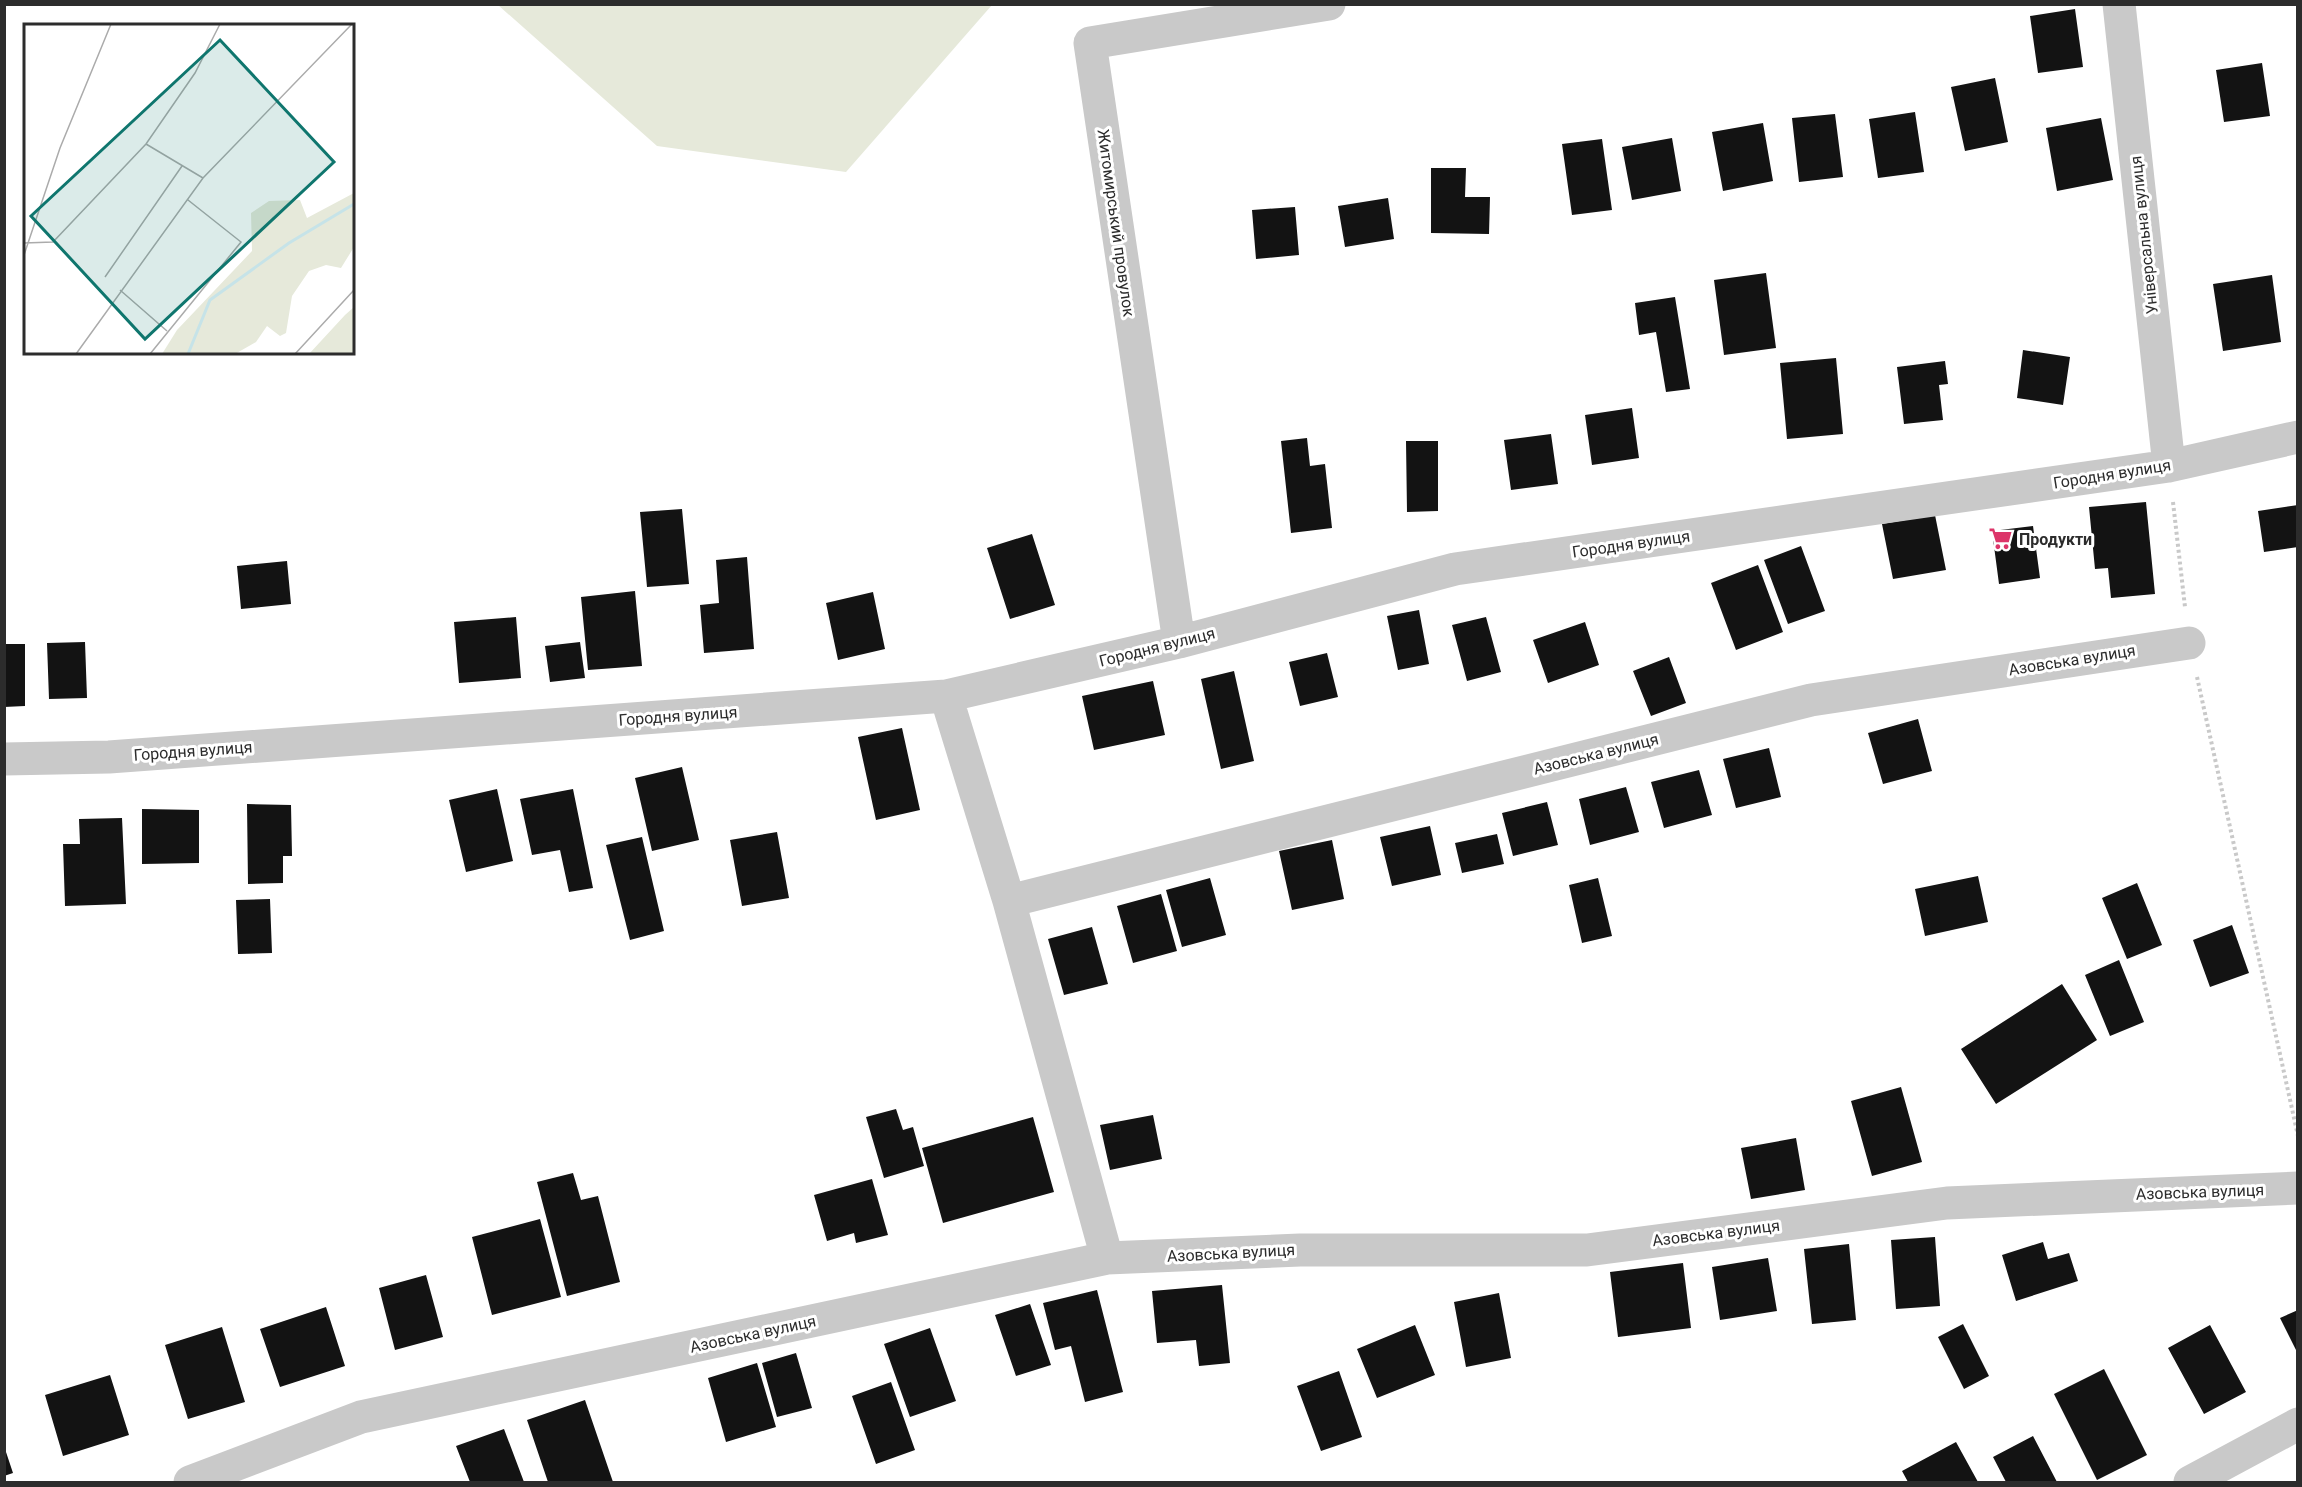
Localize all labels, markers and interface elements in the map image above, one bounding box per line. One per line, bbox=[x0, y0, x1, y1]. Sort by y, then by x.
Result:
inset map bbox=[24, 24, 354, 354]
street label: Житомирський провулок bbox=[1093, 128, 1139, 318]
street label: Універсальна вулиця bbox=[2126, 155, 2162, 315]
street label: Городня вулиця bbox=[2052, 455, 2172, 493]
street label: Городня вулиця bbox=[1571, 526, 1691, 562]
supermarket icon: Продукти bbox=[1988, 526, 2014, 552]
place label: Продукти bbox=[2019, 530, 2092, 549]
street label: Городня вулиця bbox=[1097, 623, 1217, 671]
street label: Азовська вулиця bbox=[2007, 641, 2137, 679]
street label: Городня вулиця bbox=[618, 702, 738, 730]
street label: Азовська вулиця bbox=[1531, 729, 1661, 779]
street label: Городня вулиця bbox=[133, 737, 253, 765]
street label: Азовська вулиця bbox=[2136, 1180, 2264, 1204]
street label: Азовська вулиця bbox=[1651, 1216, 1781, 1250]
street label: Азовська вулиця bbox=[1166, 1240, 1296, 1266]
street label: Азовська вулиця bbox=[688, 1311, 818, 1357]

